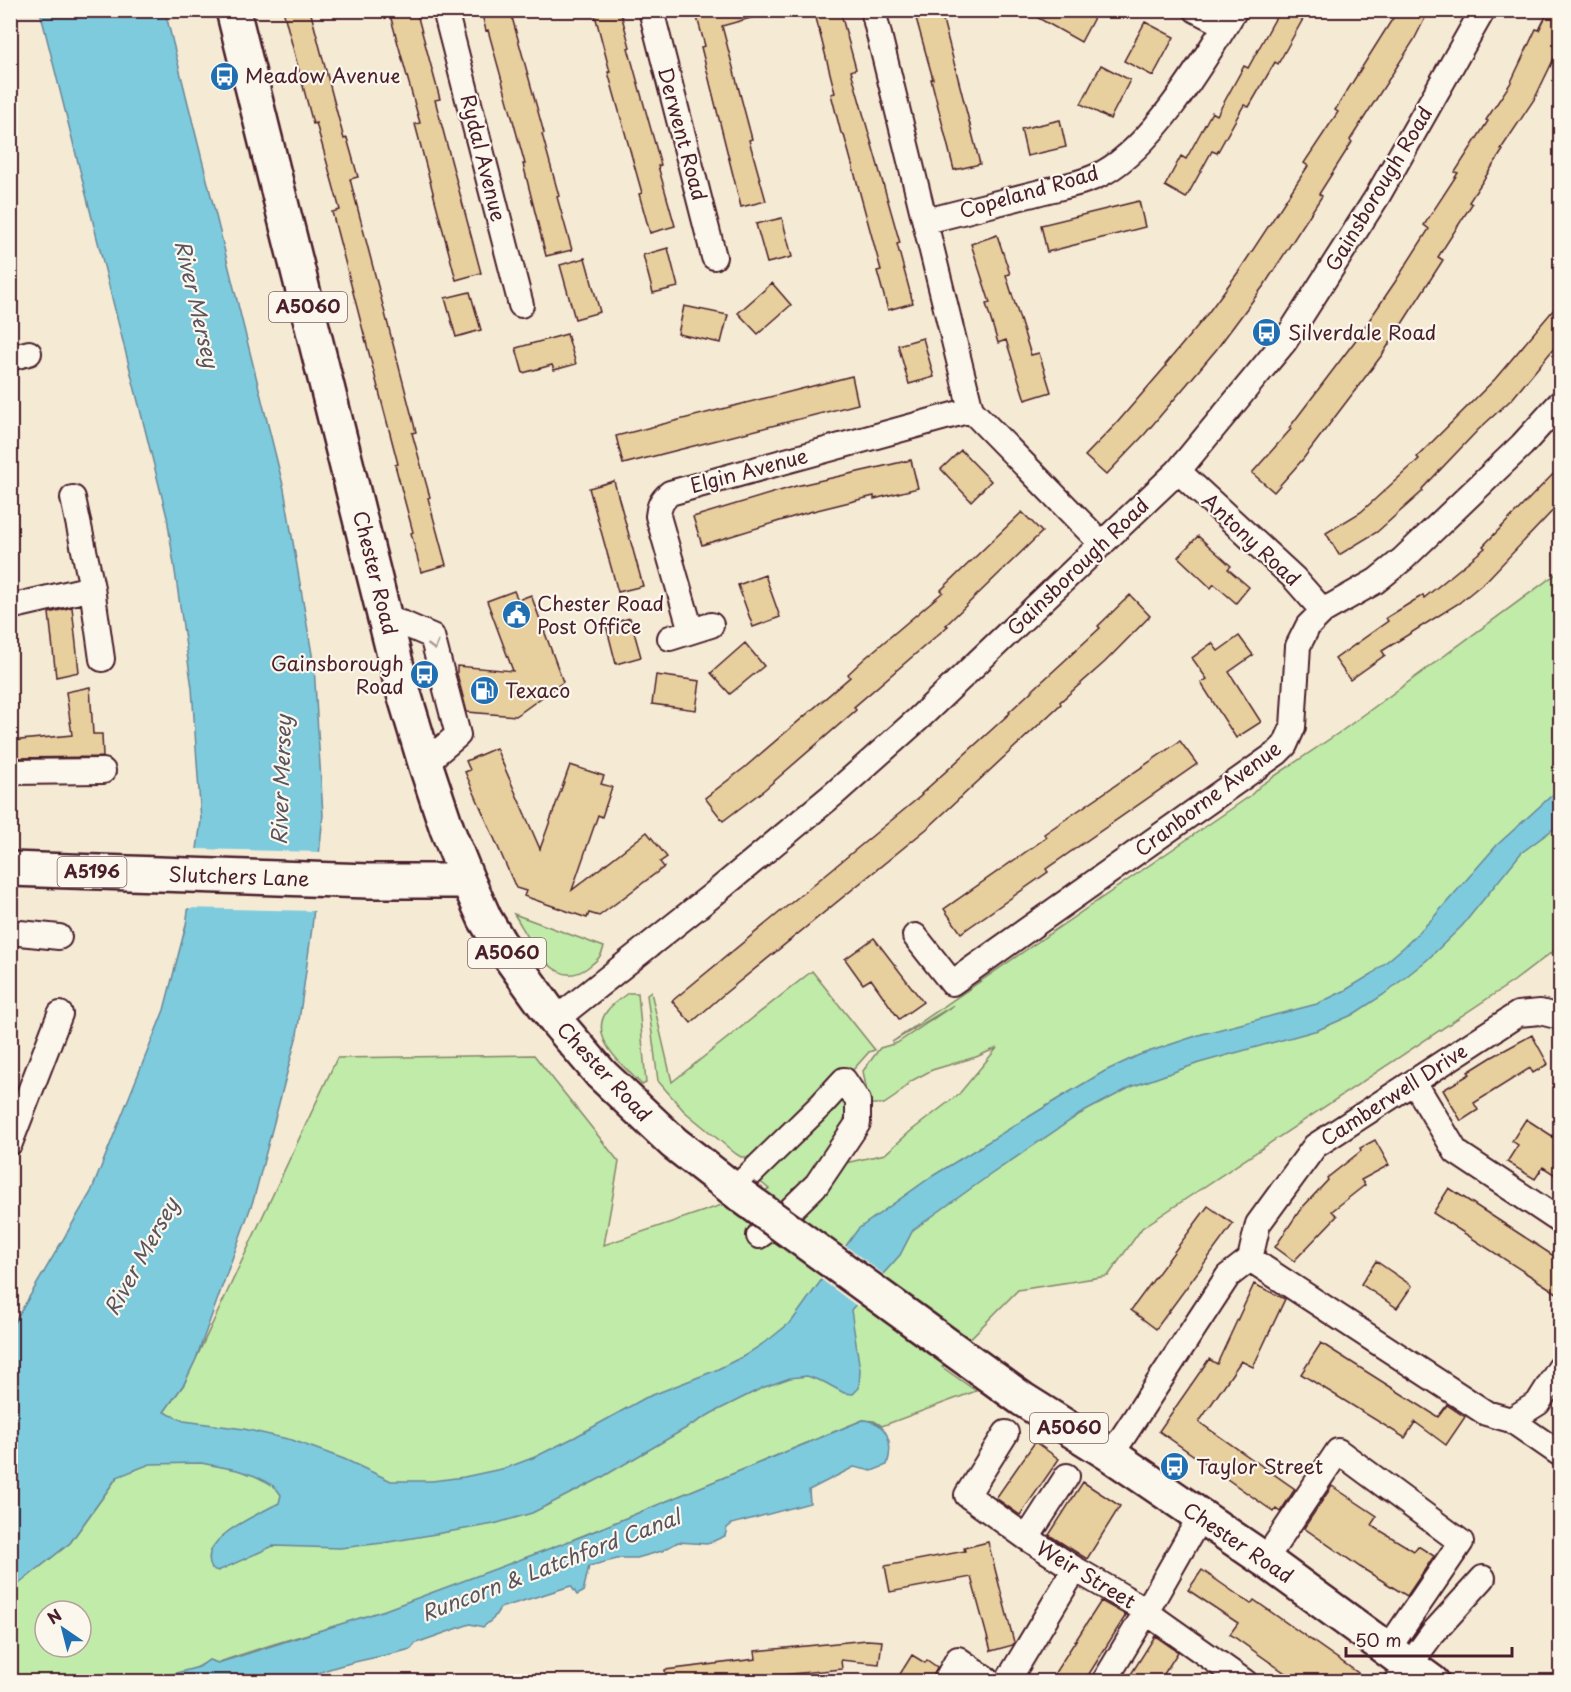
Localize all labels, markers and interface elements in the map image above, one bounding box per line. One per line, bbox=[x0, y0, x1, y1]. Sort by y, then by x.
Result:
bus stop icon: Meadow Avenue bbox=[208, 60, 240, 92]
place label: Meadow Avenue bbox=[245, 60, 401, 90]
street label: Derwent Road bbox=[651, 64, 715, 204]
street label: Rydal Avenue bbox=[454, 91, 514, 224]
street label: Gainsborough Road bbox=[1317, 100, 1439, 277]
street label: Copeland Road bbox=[956, 157, 1102, 225]
water label: River Mersey bbox=[168, 237, 229, 372]
road number: A5060 bbox=[269, 292, 347, 322]
bus stop icon: Silverdale Road bbox=[1251, 317, 1283, 349]
place label: Silverdale Road bbox=[1288, 317, 1436, 347]
street label: Elgin Avenue bbox=[687, 440, 811, 500]
street label: Antony Road bbox=[1196, 486, 1308, 593]
street label: Gainsborough Road bbox=[999, 490, 1155, 642]
street label: Chester Road bbox=[346, 507, 406, 638]
place label: Chester Road Post Office bbox=[537, 588, 664, 641]
public building icon: Chester Road Post Office bbox=[500, 599, 532, 631]
one-way arrow bbox=[427, 641, 440, 651]
place label: Gainsborough Road bbox=[271, 648, 404, 701]
bus stop icon: Gainsborough Road bbox=[409, 659, 441, 691]
fuel station icon: Texaco bbox=[468, 675, 500, 707]
place label: Texaco bbox=[505, 675, 570, 705]
water label: River Mersey bbox=[262, 712, 298, 846]
street label: Cranborne Avenue bbox=[1128, 733, 1287, 863]
road number: A5196 bbox=[58, 857, 127, 887]
street label: Slutchers Lane bbox=[168, 859, 310, 893]
road number: A5060 bbox=[468, 938, 546, 968]
street label: Chester Road bbox=[550, 1015, 659, 1128]
street label: Camberwell Drive bbox=[1314, 1035, 1473, 1153]
water label: River Mersey bbox=[95, 1190, 187, 1321]
road number: A5060 bbox=[1030, 1413, 1108, 1443]
bus stop icon: Taylor Street bbox=[1159, 1451, 1191, 1483]
place label: Taylor Street bbox=[1196, 1451, 1323, 1481]
street label: Chester Road bbox=[1177, 1494, 1300, 1590]
water label: Runcorn & Latchford Canal bbox=[416, 1499, 688, 1628]
street label: Weir Street bbox=[1031, 1533, 1142, 1616]
north arrow bbox=[33, 1599, 93, 1659]
text: N bbox=[42, 1602, 66, 1629]
scale bar bbox=[1346, 1620, 1512, 1658]
text: 50 m bbox=[1355, 1626, 1402, 1653]

